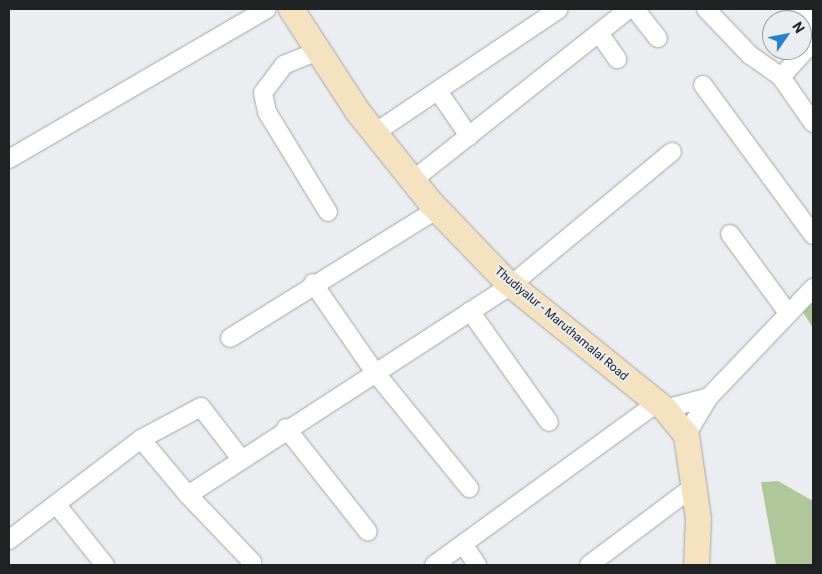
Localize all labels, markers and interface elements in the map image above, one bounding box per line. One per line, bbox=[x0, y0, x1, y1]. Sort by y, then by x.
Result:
north arrow bbox=[762, 10, 812, 60]
text: N bbox=[789, 19, 808, 36]
street label: Thudiyalur - Maruthamalai Road bbox=[491, 264, 631, 384]

